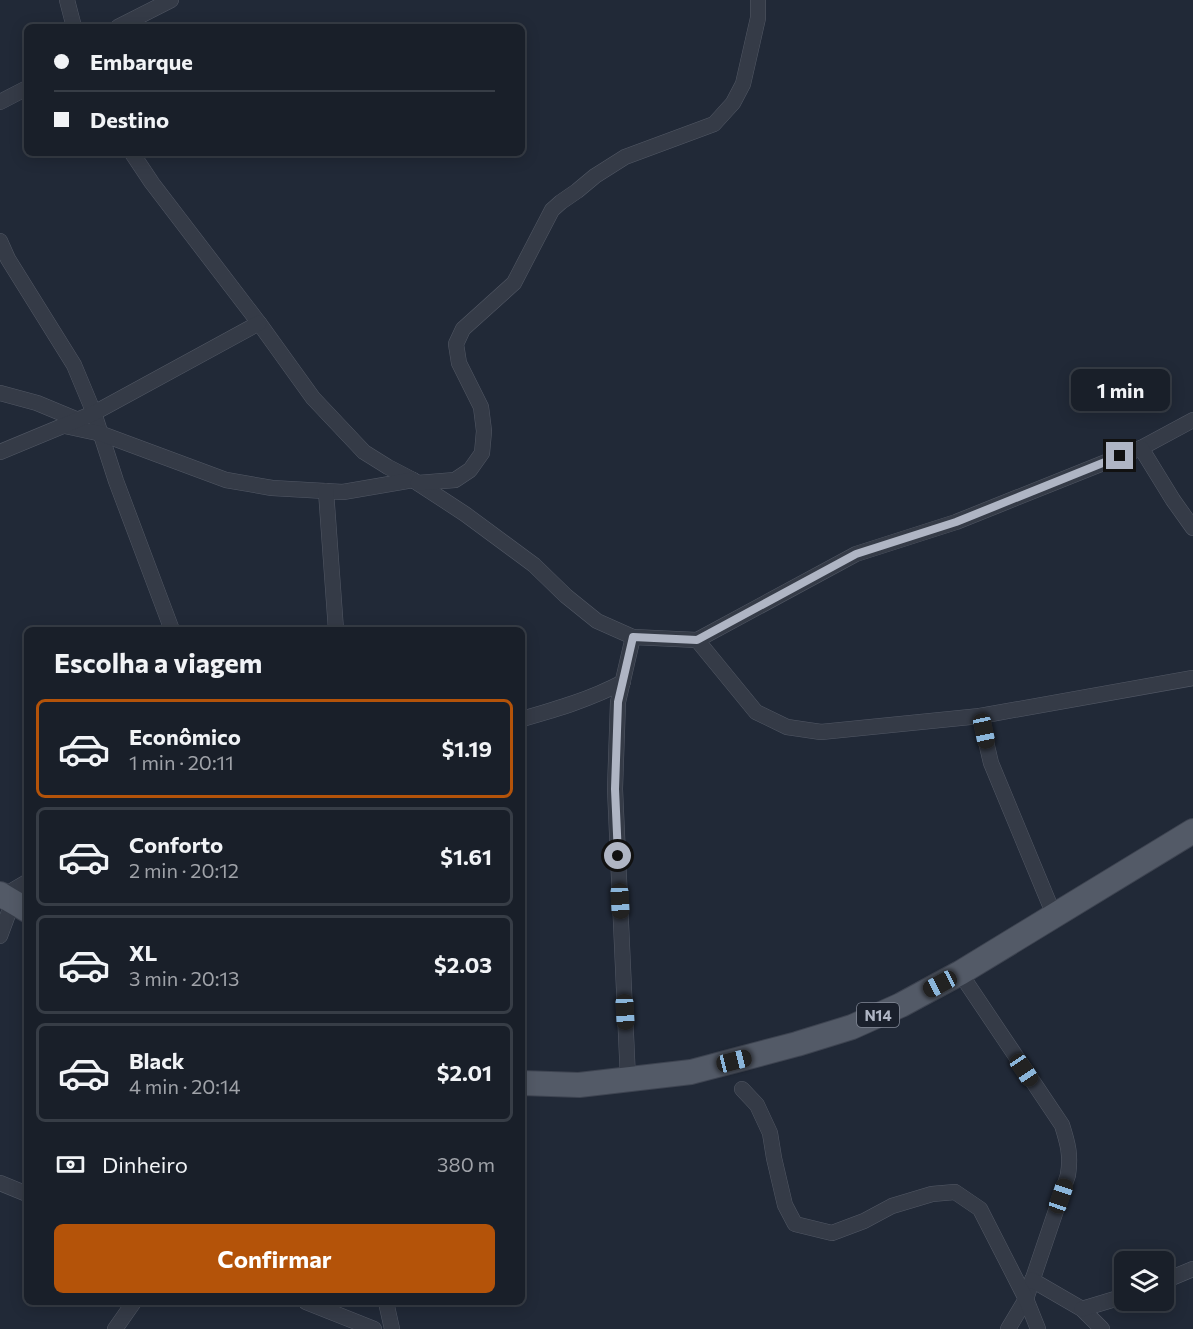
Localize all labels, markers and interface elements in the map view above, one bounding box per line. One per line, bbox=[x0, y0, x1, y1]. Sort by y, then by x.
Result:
text: Embarque bbox=[90, 48, 193, 75]
text: Destino bbox=[90, 106, 169, 133]
callout: 1 min bbox=[1070, 369, 1170, 411]
text: 1 min bbox=[1097, 378, 1144, 402]
route end bbox=[1106, 442, 1133, 469]
text: Escolha a viagem bbox=[54, 646, 262, 679]
car bbox=[971, 712, 997, 750]
icon: car bbox=[57, 722, 111, 776]
text: Econômico bbox=[129, 723, 241, 750]
text: $1.19 bbox=[442, 735, 492, 762]
text: 1 min · 20:11 bbox=[129, 750, 234, 774]
icon: car bbox=[57, 830, 111, 884]
text: Conforto bbox=[129, 831, 223, 858]
route start bbox=[604, 842, 631, 869]
text: $1.61 bbox=[440, 843, 492, 870]
text: 2 min · 20:12 bbox=[129, 858, 239, 882]
car bbox=[610, 883, 630, 919]
icon: car bbox=[57, 938, 111, 992]
text: XL bbox=[129, 939, 157, 966]
text: $2.03 bbox=[434, 951, 492, 978]
text: 3 min · 20:13 bbox=[129, 966, 239, 990]
car bbox=[920, 968, 960, 1000]
car bbox=[615, 994, 635, 1030]
road number: N14 bbox=[857, 1003, 899, 1027]
icon: car bbox=[57, 1046, 111, 1100]
text: Black bbox=[129, 1047, 184, 1074]
car bbox=[714, 1048, 754, 1074]
car bbox=[1006, 1050, 1042, 1090]
text: $2.01 bbox=[437, 1059, 492, 1086]
text: 4 min · 20:14 bbox=[129, 1074, 241, 1098]
icon: cash bbox=[54, 1148, 87, 1181]
text: Dinheiro bbox=[102, 1151, 188, 1178]
text: 380 m bbox=[437, 1152, 495, 1176]
car bbox=[1047, 1176, 1075, 1216]
button: Confirmar bbox=[54, 1224, 495, 1293]
map controls bbox=[1114, 1251, 1174, 1311]
button: layers bbox=[1114, 1251, 1174, 1311]

